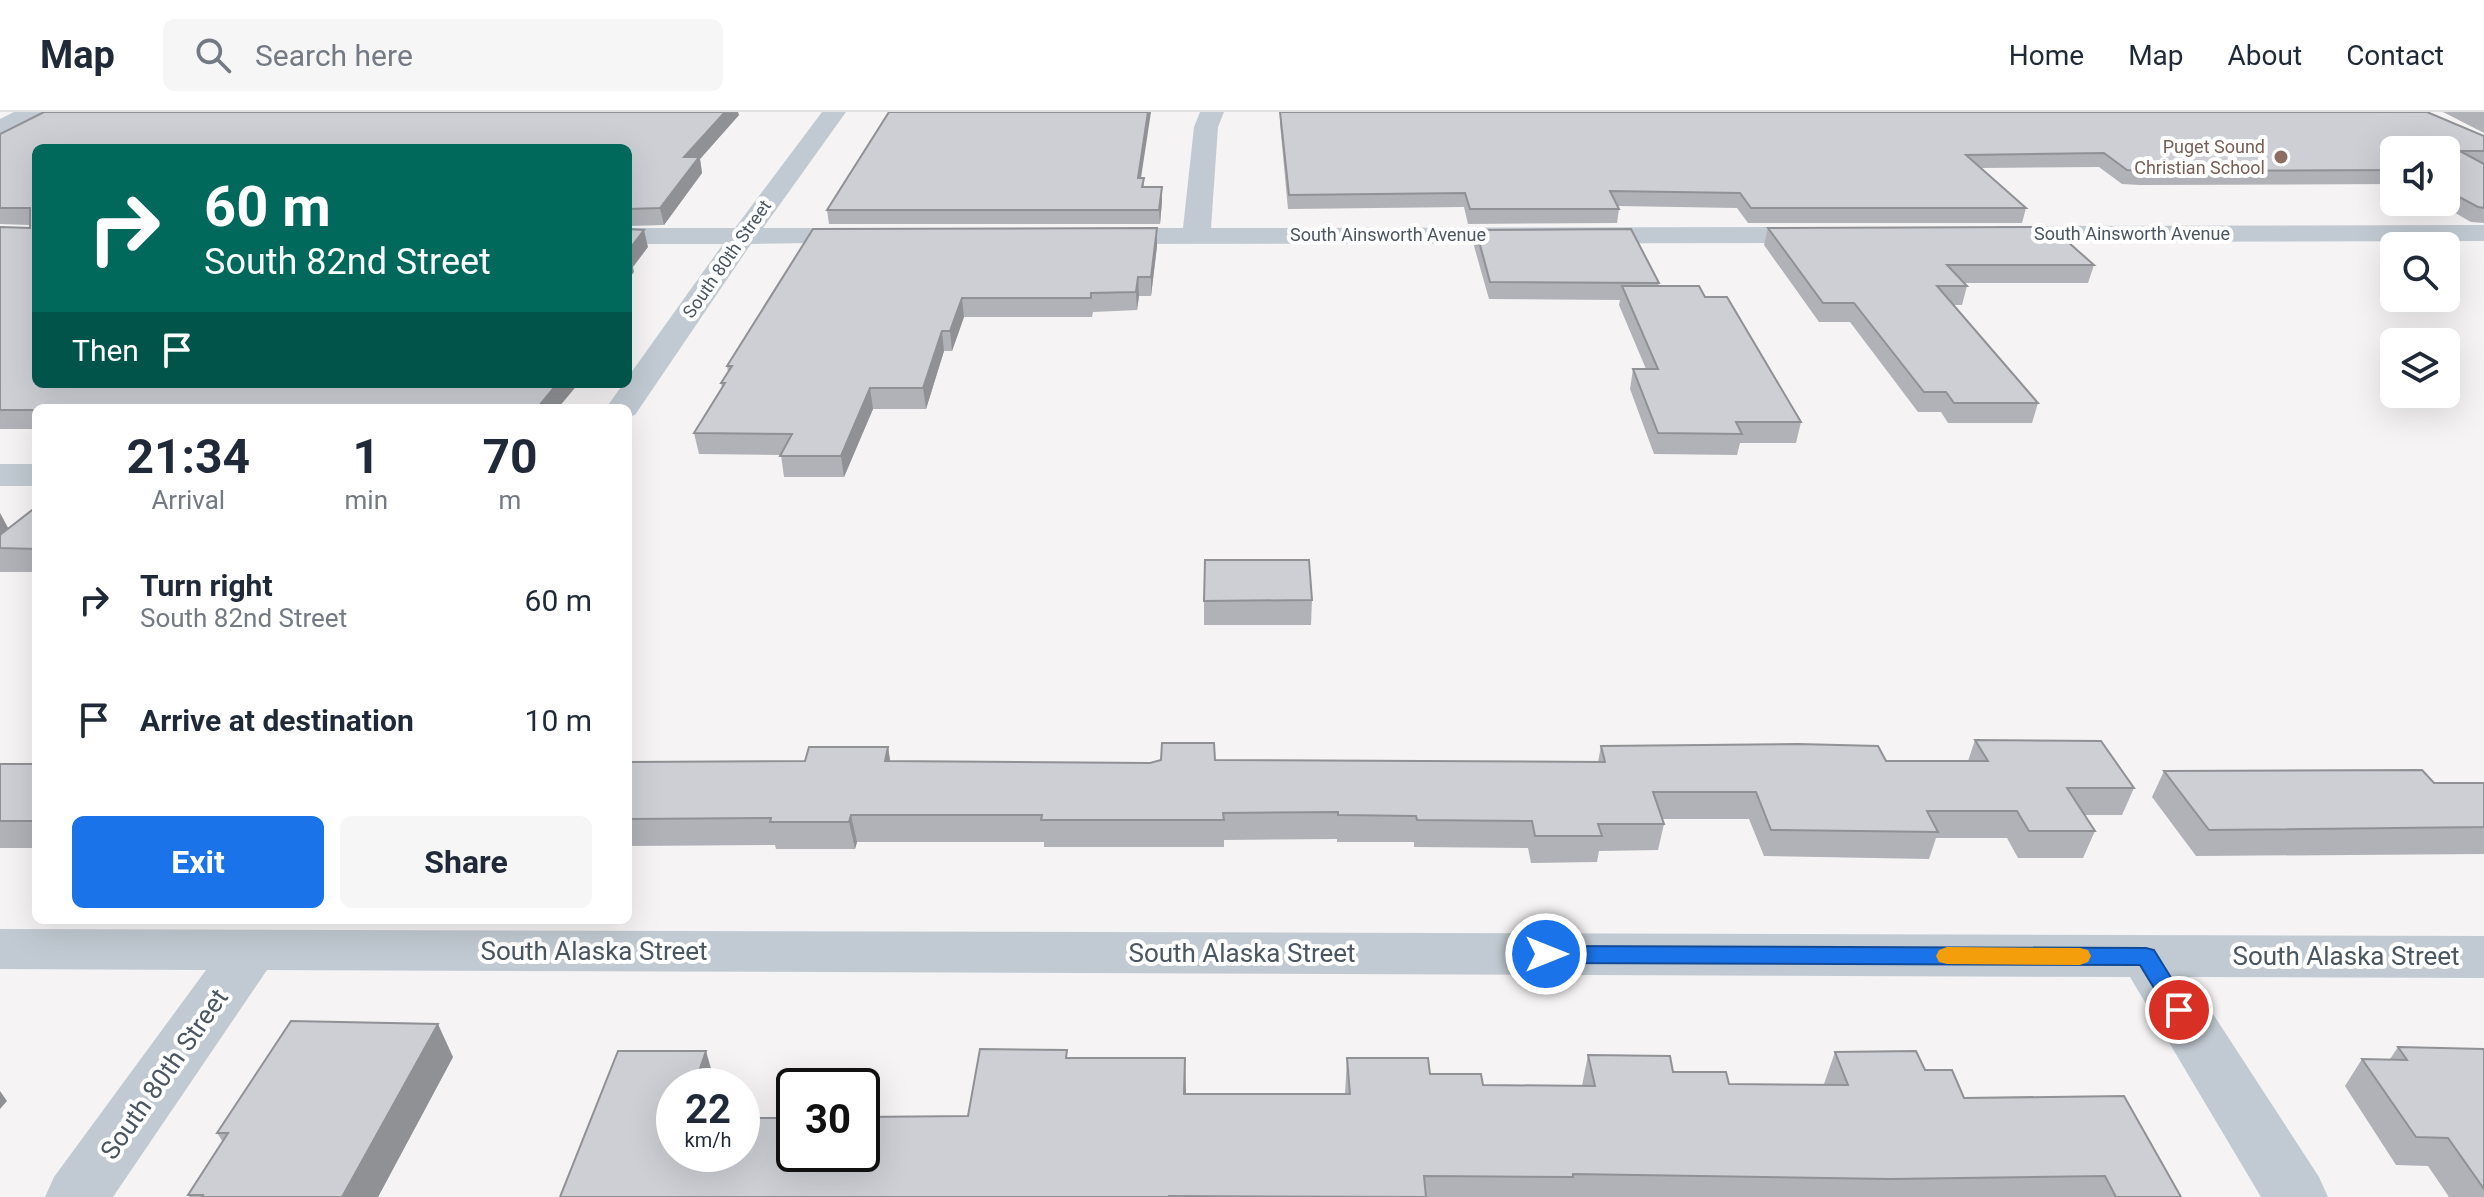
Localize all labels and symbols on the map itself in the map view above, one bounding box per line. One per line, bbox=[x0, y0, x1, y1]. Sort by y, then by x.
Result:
place label: Puget Sound Christian School bbox=[2134, 136, 2265, 178]
marker: Puget Sound Christian School bbox=[2272, 148, 2290, 166]
street label: South 80th Street bbox=[678, 196, 775, 322]
street label: South Ainsworth Avenue bbox=[2034, 223, 2230, 244]
street label: South Ainsworth Avenue bbox=[1290, 224, 1486, 245]
position arrow bbox=[1504, 912, 1588, 996]
street label: South Alaska Street bbox=[480, 936, 708, 966]
street label: South Alaska Street bbox=[1128, 938, 1356, 968]
street label: South Alaska Street bbox=[2232, 941, 2460, 971]
pin bbox=[2145, 976, 2213, 1044]
street label: South 80th Street bbox=[94, 983, 234, 1165]
speed limit sign: 30 bbox=[776, 1068, 880, 1172]

